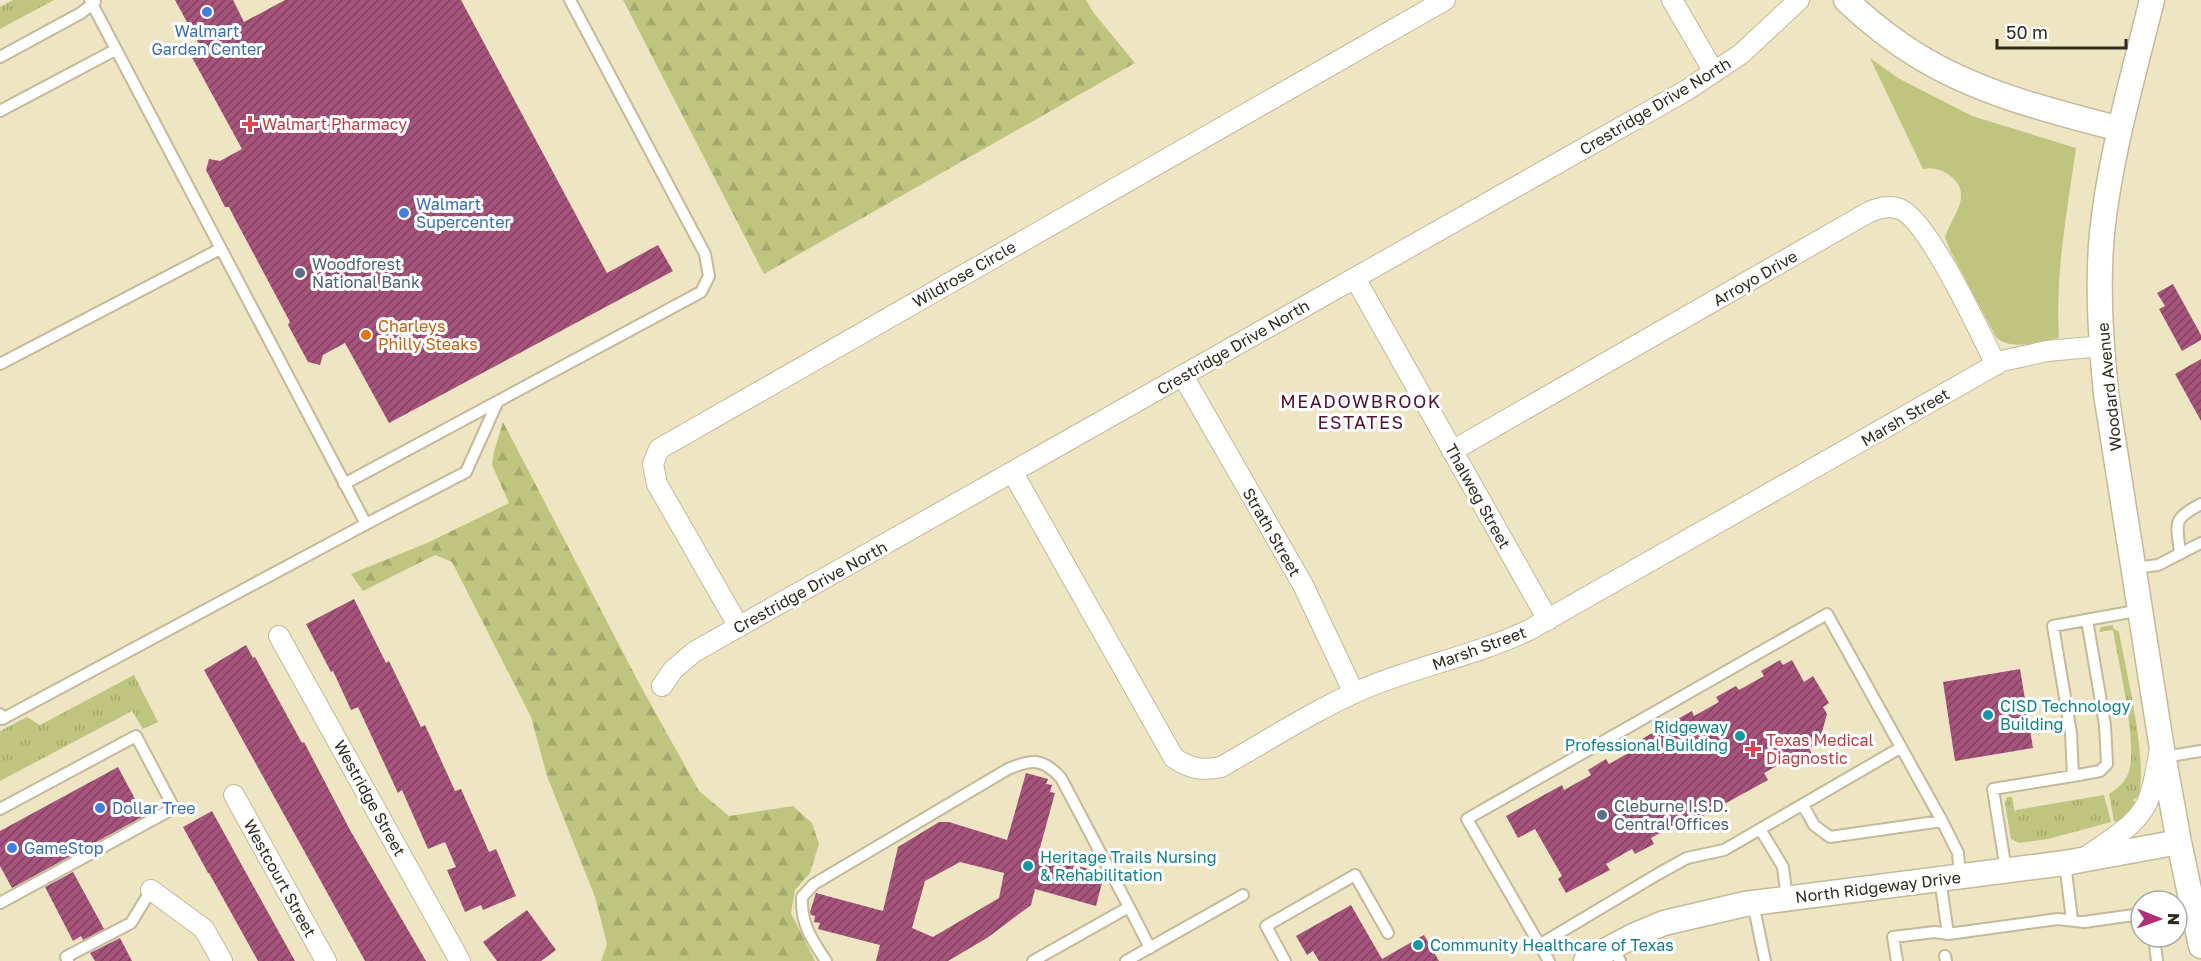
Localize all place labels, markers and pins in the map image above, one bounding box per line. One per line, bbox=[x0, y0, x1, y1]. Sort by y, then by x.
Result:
marker: Walmart Garden Center bbox=[200, 5, 214, 19]
place label: Walmart Garden Center bbox=[151, 21, 263, 59]
place label: Walmart Pharmacy bbox=[262, 114, 407, 134]
marker: Walmart Pharmacy bbox=[243, 117, 257, 131]
place label: Walmart Supercenter bbox=[416, 194, 511, 232]
marker: Walmart Supercenter bbox=[397, 206, 411, 220]
place label: Woodforest National Bank bbox=[312, 254, 420, 292]
marker: Woodforest National Bank bbox=[293, 266, 307, 280]
place label: Charleys Philly Steaks bbox=[378, 316, 478, 354]
marker: Charleys Philly Steaks bbox=[359, 328, 373, 342]
place label: CISD Technology Building bbox=[2000, 696, 2131, 734]
marker: CISD Technology Building bbox=[1981, 708, 1995, 722]
place label: Ridgeway Professional Building bbox=[1565, 717, 1728, 755]
marker: Ridgeway Professional Building bbox=[1733, 729, 1747, 743]
place label: Texas Medical Diagnostic bbox=[1766, 730, 1874, 768]
marker: Texas Medical Diagnostic bbox=[1744, 740, 1762, 758]
place label: Cleburne I.S.D. Central Offices bbox=[1614, 796, 1729, 834]
place label: Dollar Tree bbox=[112, 798, 195, 818]
marker: Dollar Tree bbox=[93, 801, 107, 815]
marker: Cleburne I.S.D. Central Offices bbox=[1595, 808, 1609, 822]
place label: GameStop bbox=[24, 838, 104, 858]
marker: GameStop bbox=[5, 841, 19, 855]
place label: Heritage Trails Nursing & Rehabilitation bbox=[1040, 847, 1217, 885]
marker: Heritage Trails Nursing & Rehabilitation bbox=[1021, 859, 1035, 873]
place label: Community Healthcare of Texas bbox=[1430, 935, 1674, 955]
marker: Community Healthcare of Texas bbox=[1411, 938, 1425, 952]

